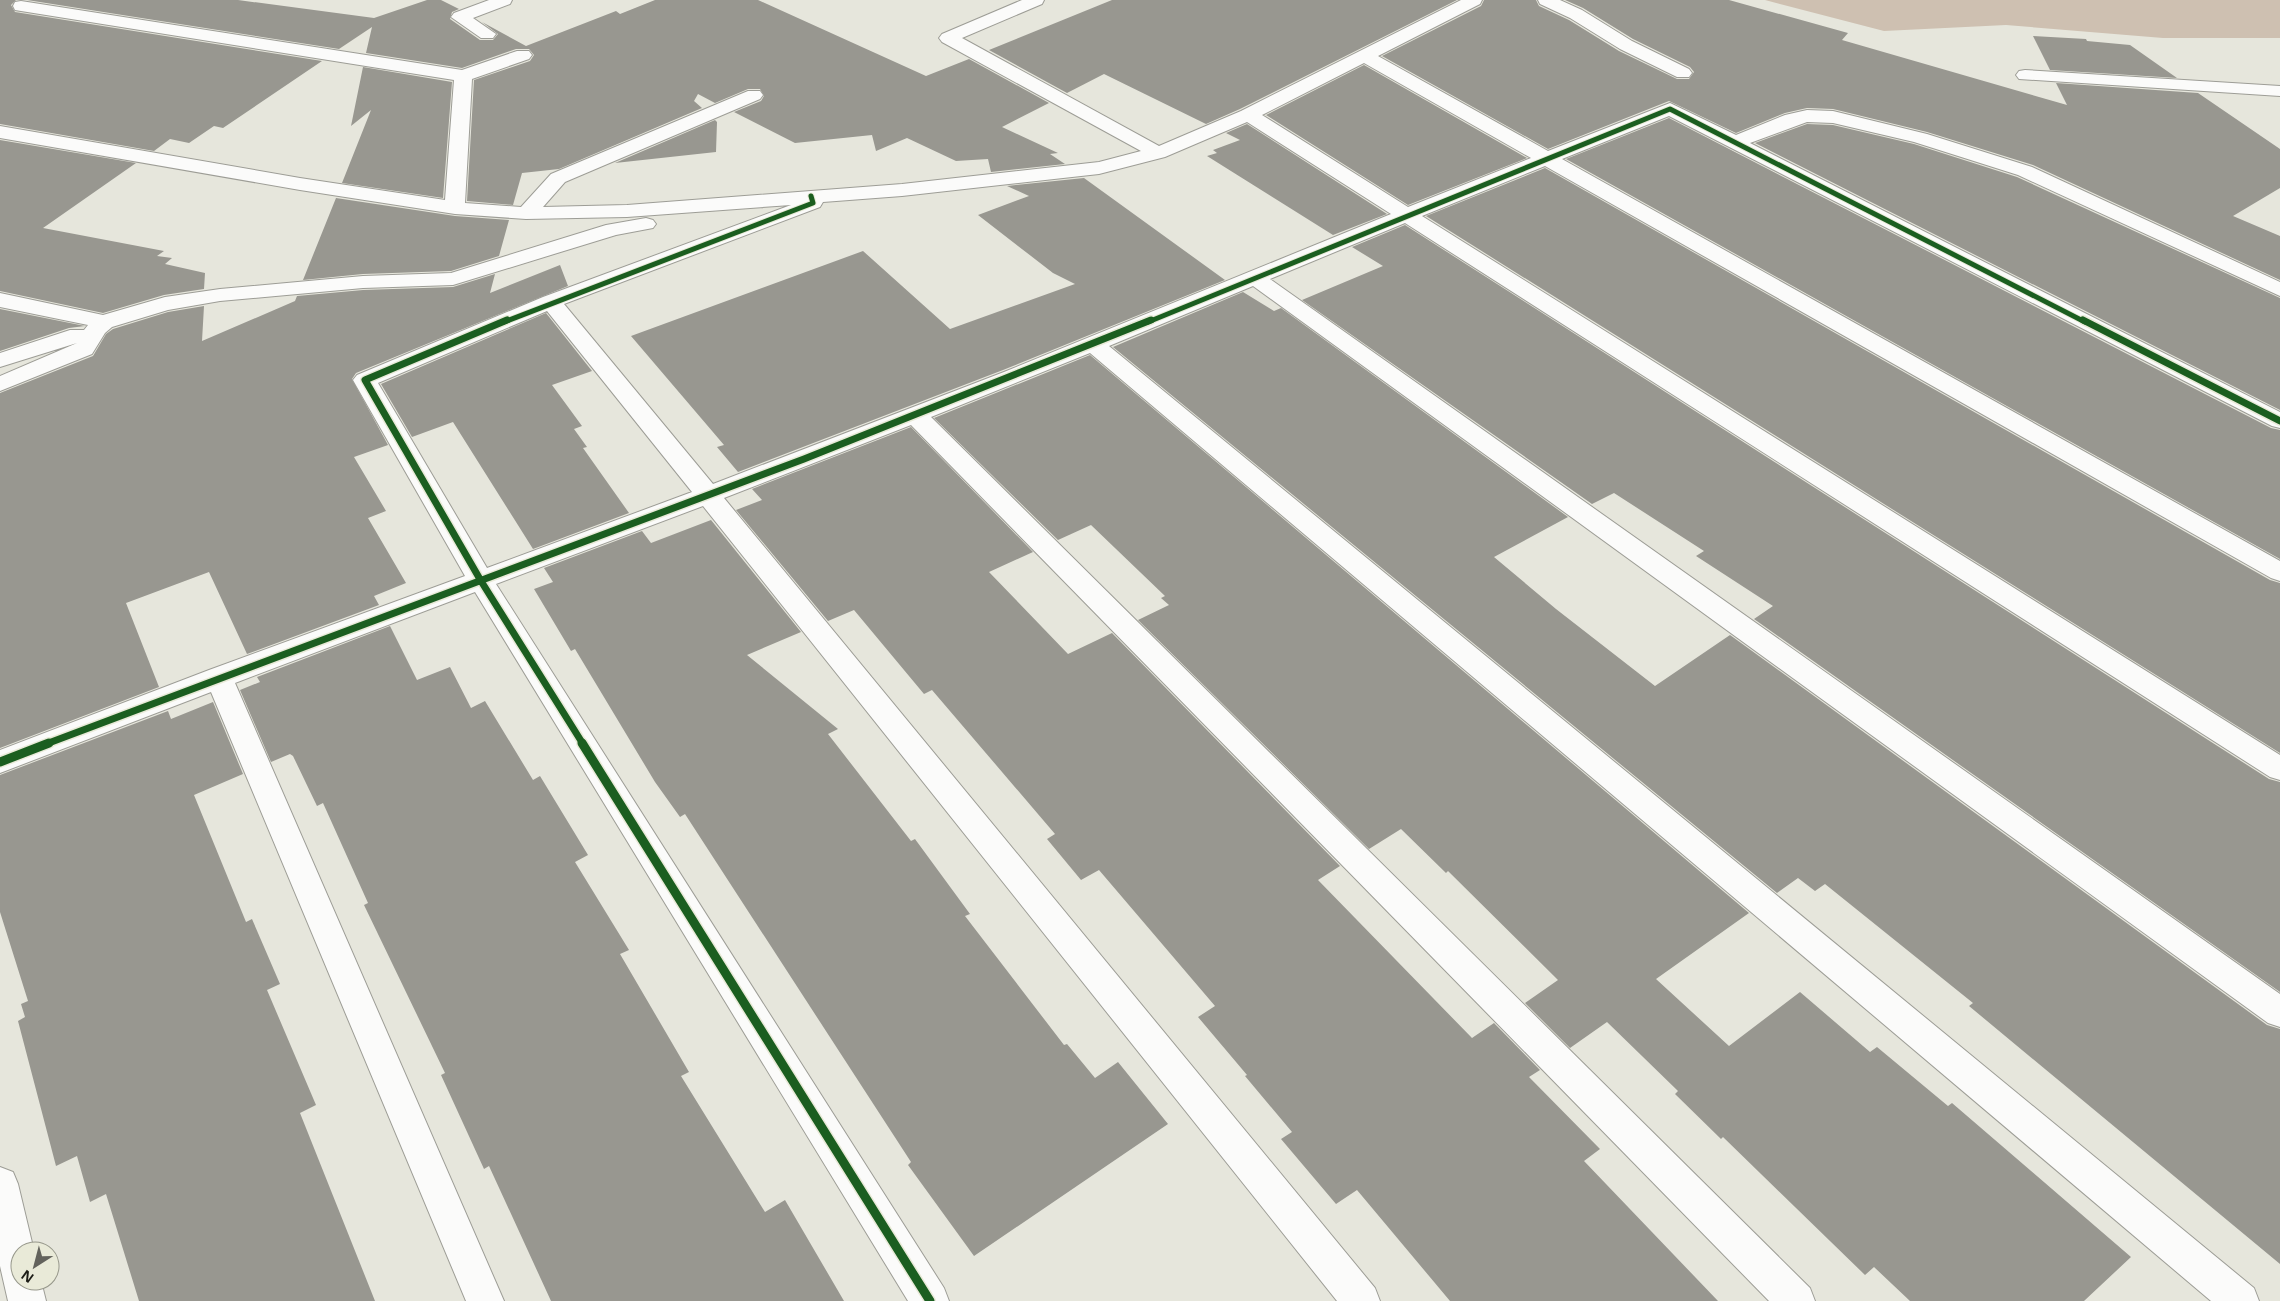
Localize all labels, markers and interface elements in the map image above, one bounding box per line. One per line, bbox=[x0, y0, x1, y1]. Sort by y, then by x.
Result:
north arrow bbox=[10, 1241, 60, 1291]
text: N bbox=[17, 1266, 37, 1288]

